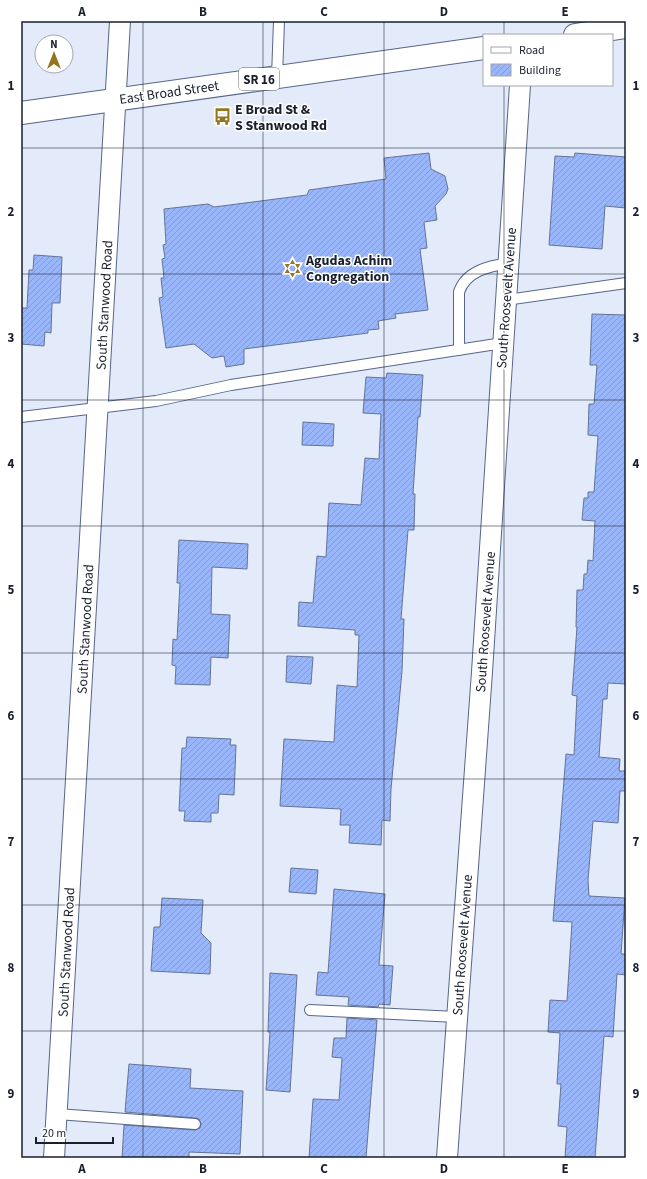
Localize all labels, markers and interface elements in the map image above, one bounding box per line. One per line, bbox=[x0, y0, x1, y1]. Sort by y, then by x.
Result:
text: A bbox=[77, 3, 86, 21]
text: B bbox=[199, 3, 207, 21]
text: C bbox=[320, 3, 328, 21]
text: D bbox=[440, 3, 448, 21]
text: E bbox=[561, 3, 569, 21]
north arrow bbox=[34, 34, 74, 74]
legend bbox=[483, 34, 613, 86]
text: N bbox=[50, 37, 58, 52]
text: Road bbox=[519, 42, 545, 59]
text: Building bbox=[519, 62, 561, 79]
road number: SR 16 bbox=[239, 68, 279, 90]
street label: East Broad Street bbox=[118, 76, 221, 110]
text: 1 bbox=[8, 77, 15, 95]
text: 1 bbox=[633, 77, 640, 95]
place label: E Broad St & S Stanwood Rd bbox=[235, 100, 327, 136]
bus stop icon: E Broad St & S Stanwood Rd bbox=[212, 107, 232, 127]
text: 2 bbox=[8, 203, 15, 221]
text: 2 bbox=[633, 203, 640, 221]
street label: South Roosevelt Avenue bbox=[492, 227, 522, 369]
street label: South Stanwood Road bbox=[92, 240, 118, 370]
place label: Agudas Achim Congregation bbox=[305, 251, 392, 287]
synagogue icon: Agudas Achim Congregation bbox=[283, 258, 303, 278]
text: 3 bbox=[8, 329, 15, 347]
text: 3 bbox=[633, 329, 640, 347]
text: 4 bbox=[8, 455, 15, 473]
text: 4 bbox=[633, 455, 640, 473]
street label: South Roosevelt Avenue bbox=[471, 551, 501, 693]
street label: South Stanwood Road bbox=[73, 564, 99, 694]
text: 5 bbox=[8, 581, 15, 599]
text: 5 bbox=[633, 581, 640, 599]
text: 6 bbox=[8, 707, 15, 725]
text: 6 bbox=[633, 707, 640, 725]
text: 7 bbox=[8, 833, 15, 851]
text: 7 bbox=[633, 833, 640, 851]
street label: South Roosevelt Avenue bbox=[448, 874, 478, 1016]
street label: South Stanwood Road bbox=[54, 887, 80, 1017]
text: 8 bbox=[8, 959, 15, 977]
text: 8 bbox=[633, 959, 640, 977]
text: 9 bbox=[8, 1085, 15, 1103]
text: 9 bbox=[633, 1085, 640, 1103]
scale bar bbox=[36, 1119, 113, 1145]
text: 20 m bbox=[42, 1125, 66, 1142]
text: A bbox=[77, 1160, 86, 1178]
text: B bbox=[199, 1160, 207, 1178]
text: C bbox=[320, 1160, 328, 1178]
text: D bbox=[440, 1160, 448, 1178]
text: E bbox=[561, 1160, 569, 1178]

